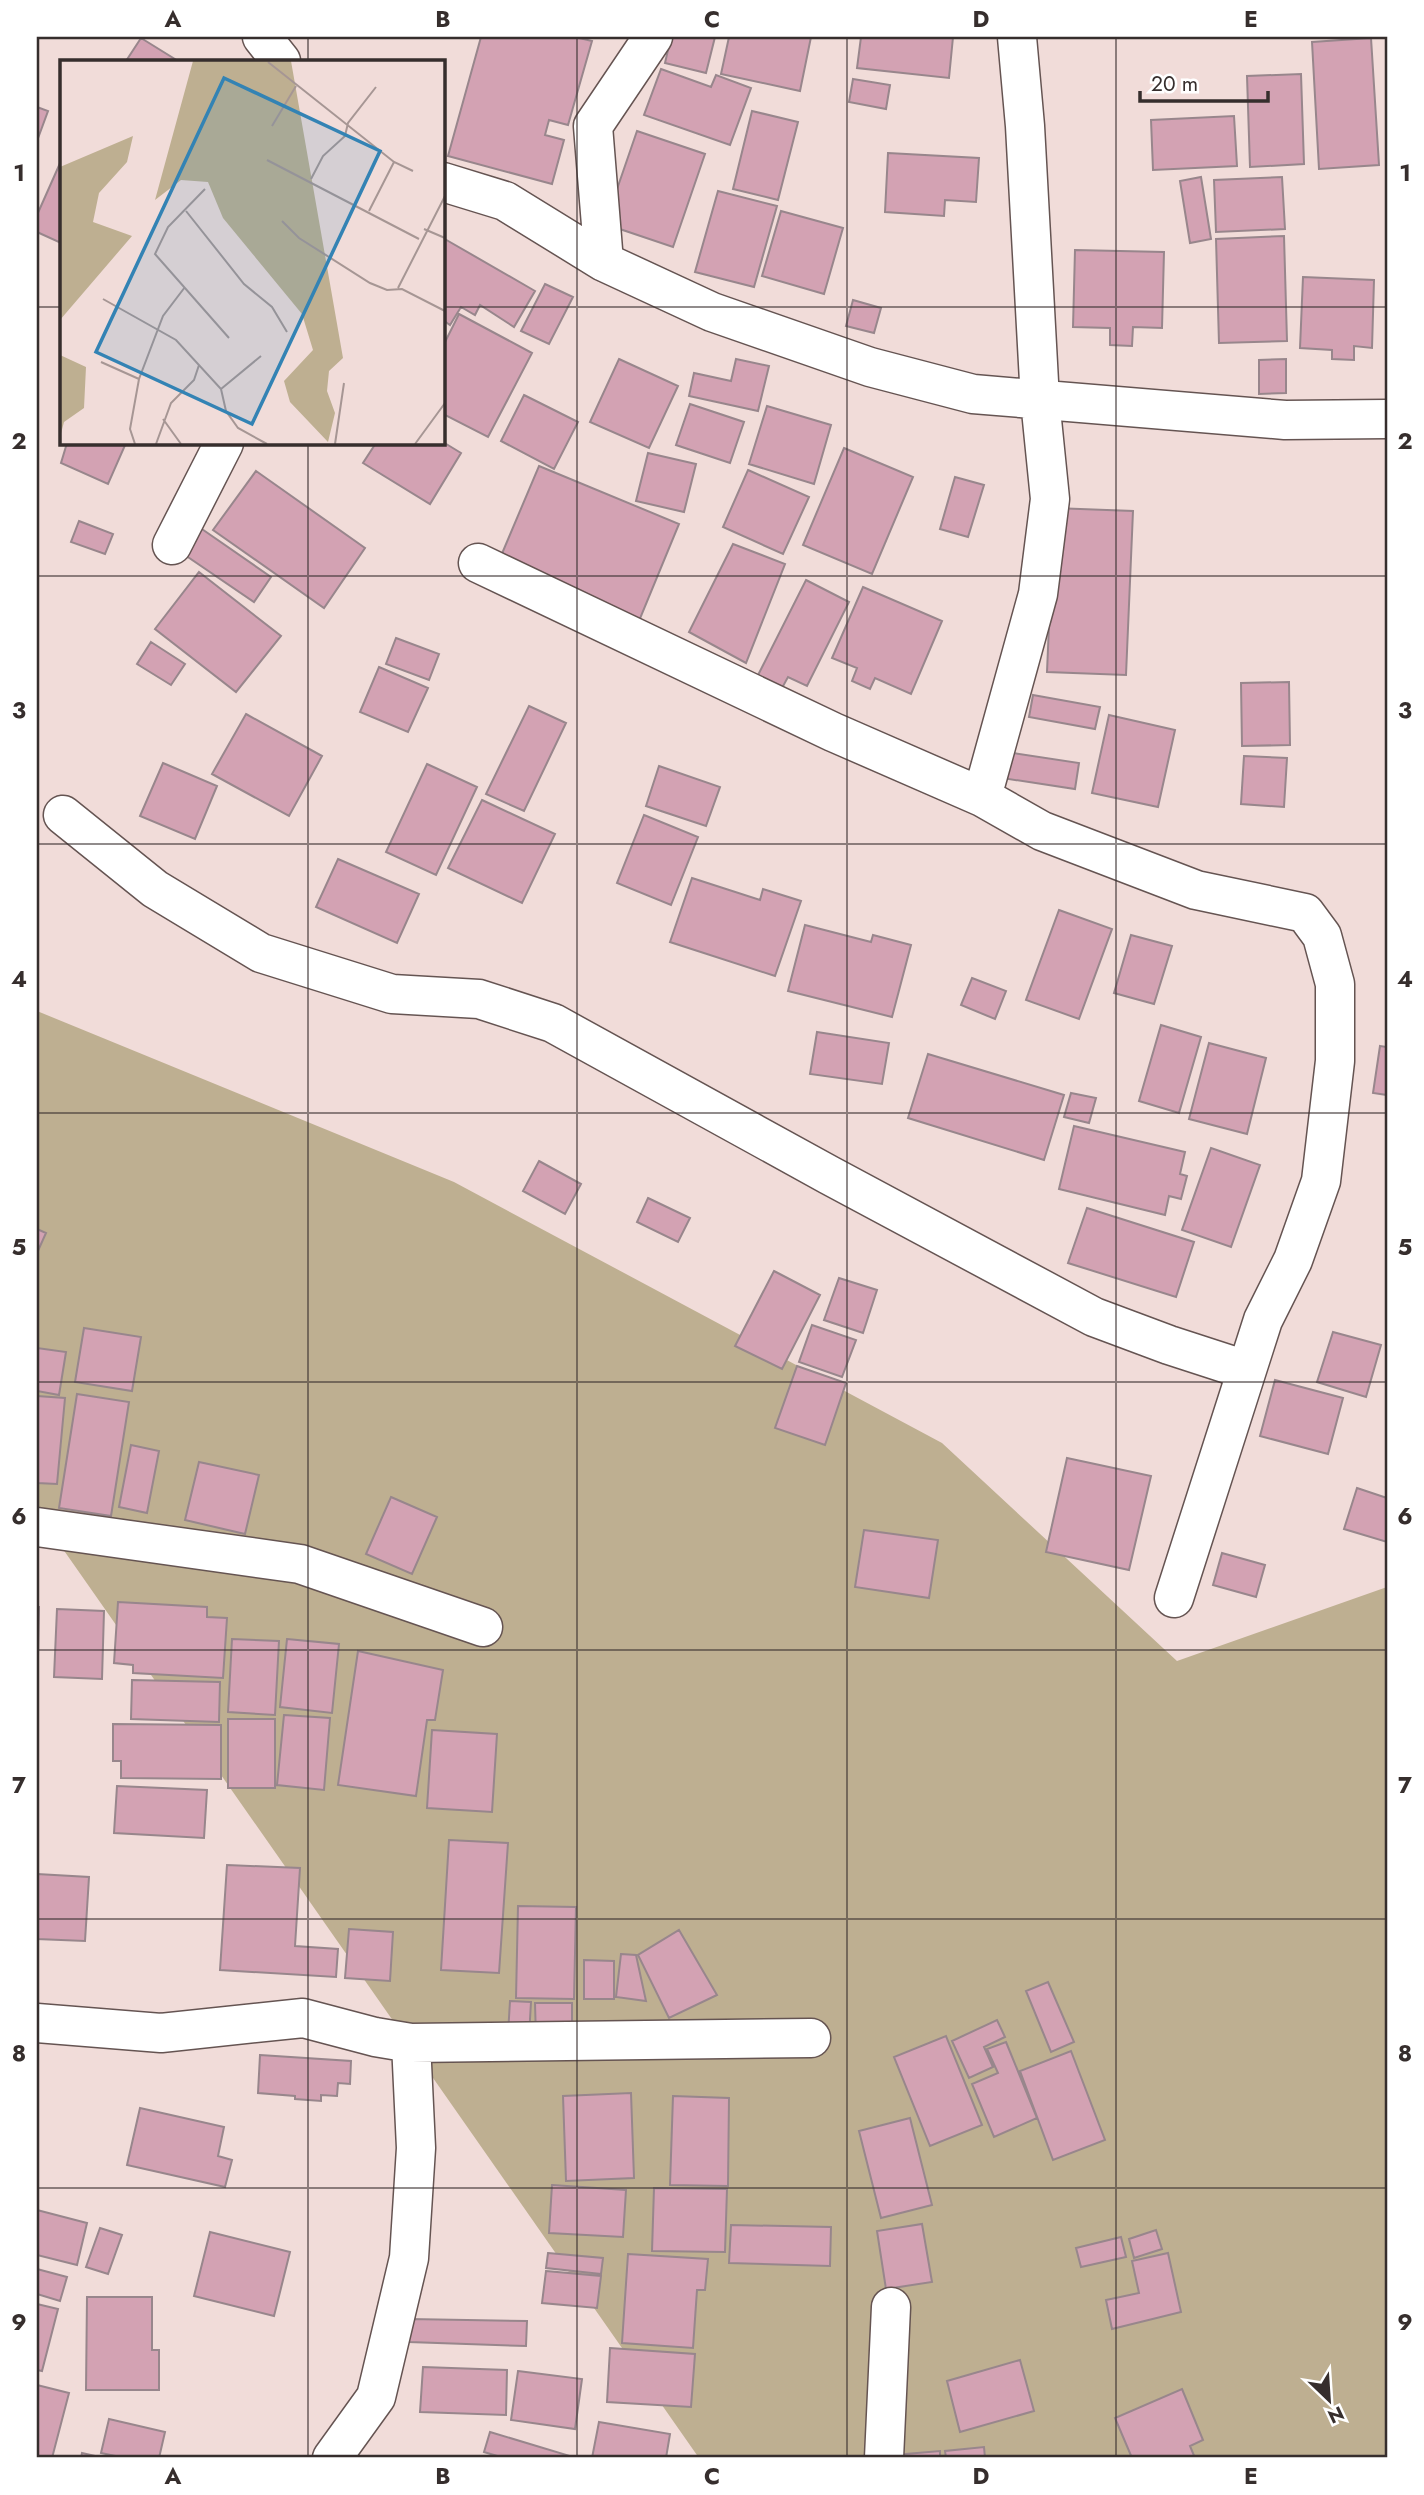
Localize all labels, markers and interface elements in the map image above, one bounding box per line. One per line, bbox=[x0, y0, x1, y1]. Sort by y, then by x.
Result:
text: A bbox=[164, 2, 182, 36]
text: B bbox=[435, 2, 451, 36]
text: C bbox=[704, 2, 720, 36]
text: D bbox=[973, 2, 990, 36]
text: E bbox=[1244, 2, 1258, 36]
inset map bbox=[60, 60, 444, 444]
scale bar bbox=[1140, 60, 1268, 104]
text: 20 m bbox=[1151, 69, 1198, 99]
text: 1 bbox=[13, 156, 25, 190]
text: 1 bbox=[1399, 156, 1411, 190]
text: 2 bbox=[11, 424, 27, 458]
text: 2 bbox=[1397, 424, 1413, 458]
text: 3 bbox=[12, 693, 26, 727]
text: 3 bbox=[1398, 693, 1412, 727]
text: 4 bbox=[11, 962, 27, 996]
text: 4 bbox=[1397, 962, 1413, 996]
text: 5 bbox=[12, 1230, 26, 1264]
text: 5 bbox=[1398, 1230, 1412, 1264]
text: 6 bbox=[11, 1499, 27, 1533]
text: 6 bbox=[1397, 1499, 1413, 1533]
text: 7 bbox=[12, 1768, 26, 1802]
text: 7 bbox=[1398, 1768, 1412, 1802]
text: 8 bbox=[12, 2036, 26, 2070]
text: 8 bbox=[1398, 2036, 1412, 2070]
text: 9 bbox=[11, 2305, 27, 2339]
text: 9 bbox=[1397, 2305, 1413, 2339]
north arrow bbox=[1294, 2366, 1364, 2436]
text: N bbox=[1323, 2400, 1349, 2430]
text: A bbox=[164, 2459, 182, 2493]
text: B bbox=[435, 2459, 451, 2493]
text: C bbox=[704, 2459, 720, 2493]
text: D bbox=[973, 2459, 990, 2493]
text: E bbox=[1244, 2459, 1258, 2493]

